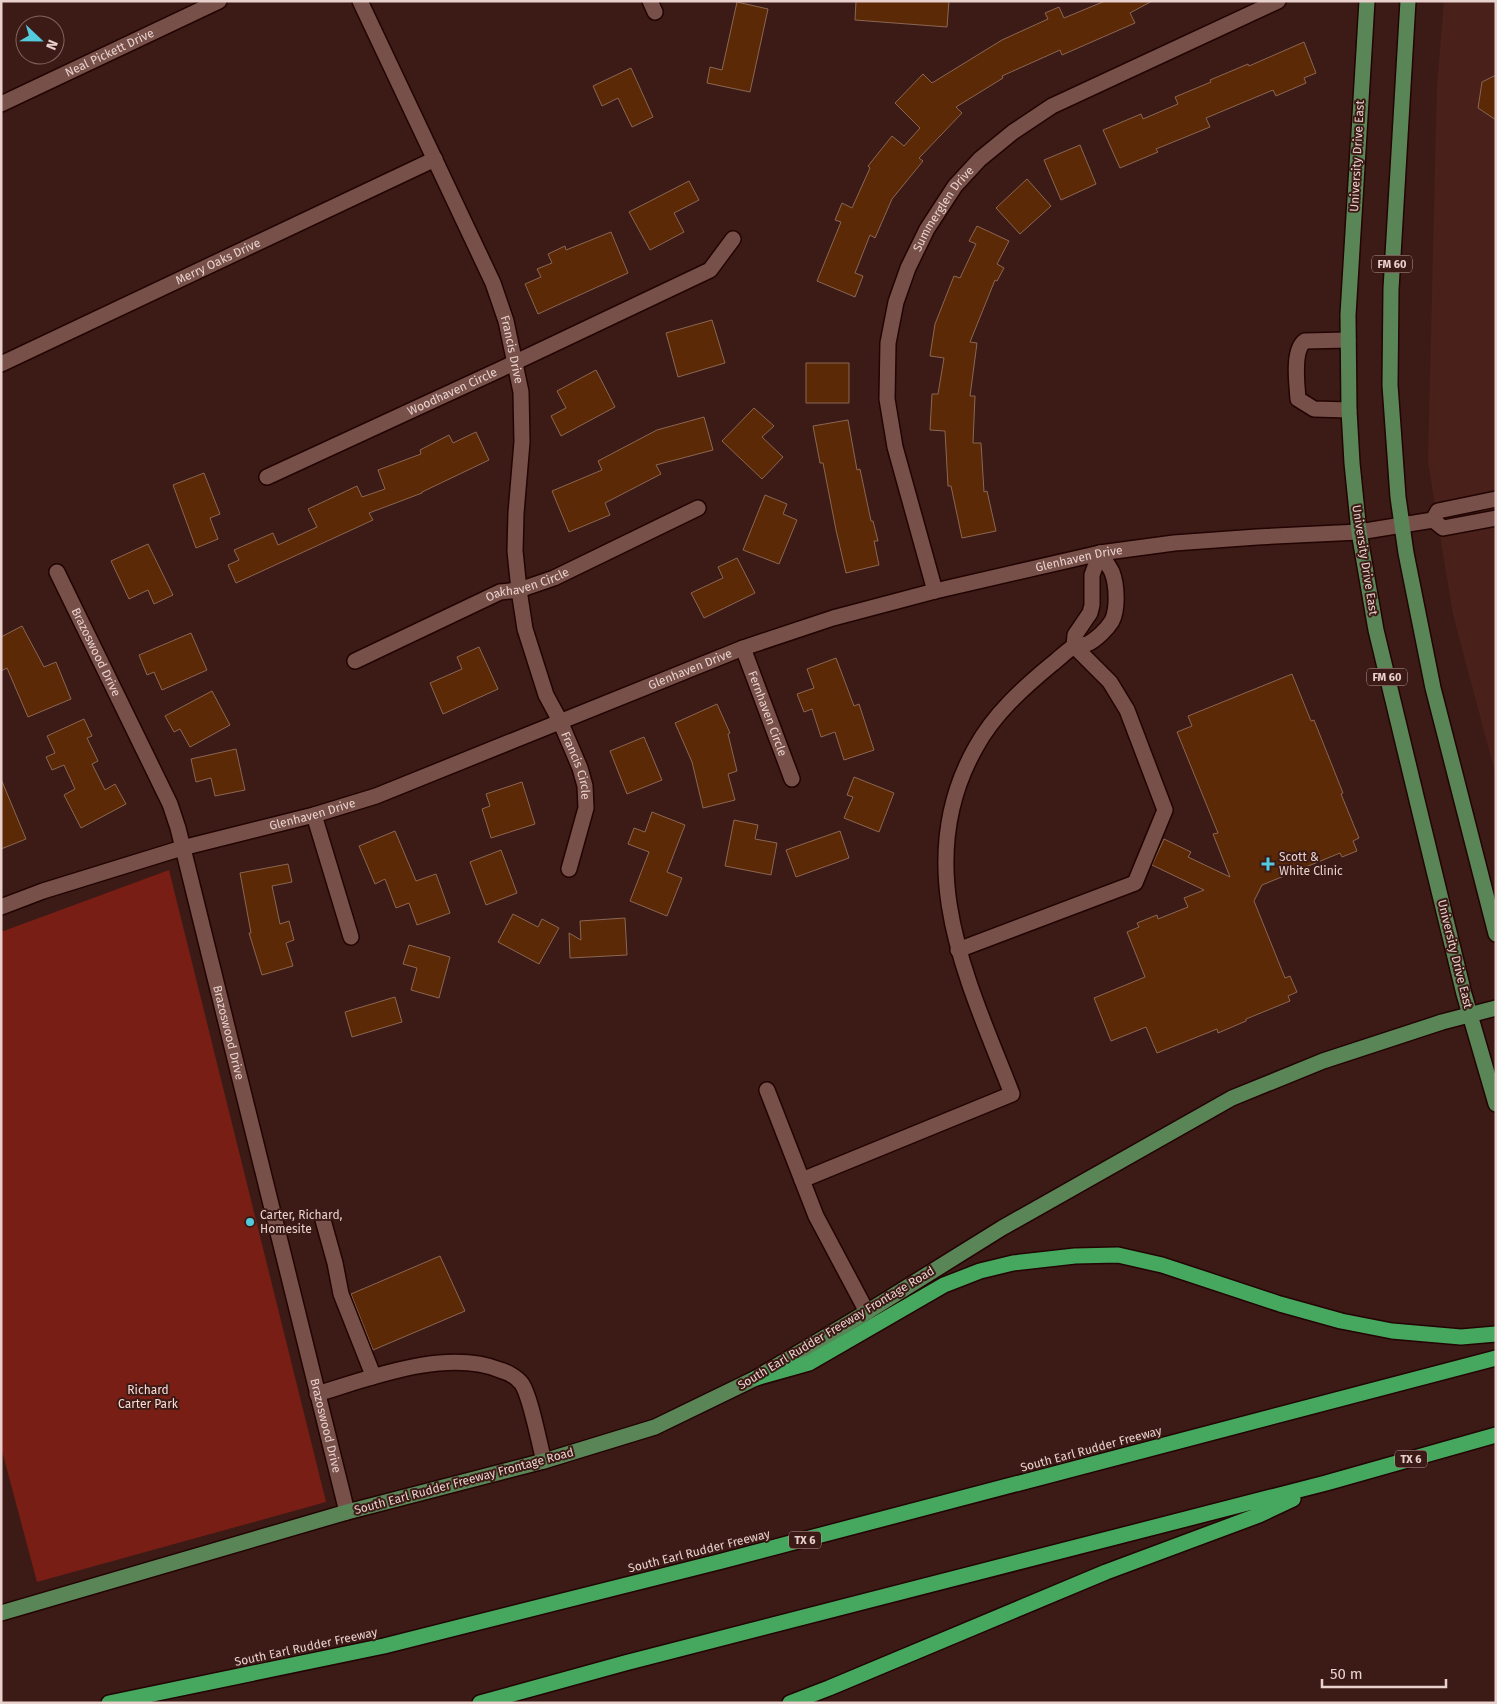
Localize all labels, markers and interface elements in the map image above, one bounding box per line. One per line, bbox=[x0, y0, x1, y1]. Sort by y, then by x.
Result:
north arrow bbox=[15, 15, 65, 65]
street label: Neal Pickett Drive bbox=[63, 26, 156, 80]
text: N bbox=[42, 37, 61, 52]
street label: University Drive East bbox=[1347, 99, 1367, 212]
street label: Summerglen Drive bbox=[910, 163, 977, 254]
street label: Merry Oaks Drive bbox=[173, 236, 263, 287]
road number: FM 60 bbox=[1372, 255, 1412, 272]
street label: Francis Drive bbox=[498, 313, 526, 385]
street label: Woodhaven Circle bbox=[405, 365, 499, 418]
street label: University Drive East bbox=[1349, 504, 1381, 617]
street label: Glenhaven Drive bbox=[1034, 543, 1123, 575]
street label: Oakhaven Circle bbox=[483, 565, 571, 605]
street label: Brazoswood Drive bbox=[68, 605, 123, 699]
street label: Glenhaven Drive bbox=[646, 646, 734, 692]
street label: Fernhaven Circle bbox=[745, 669, 790, 758]
road number: FM 60 bbox=[1367, 669, 1407, 686]
street label: Francis Circle bbox=[558, 729, 593, 800]
street label: Glenhaven Drive bbox=[268, 796, 357, 833]
place label: Scott & White Clinic bbox=[1279, 850, 1343, 878]
marker: Scott & White Clinic bbox=[1261, 857, 1275, 871]
street label: University Drive East bbox=[1435, 898, 1475, 1010]
street label: Brazoswood Drive bbox=[210, 984, 247, 1081]
place label: Carter, Richard, Homesite bbox=[260, 1208, 343, 1236]
marker: Carter, Richard, Homesite bbox=[244, 1216, 256, 1228]
street label: South Earl Rudder Freeway Frontage Road bbox=[735, 1264, 937, 1392]
street label: Brazoswood Drive bbox=[307, 1377, 344, 1474]
park label: Richard Carter Park bbox=[118, 1383, 179, 1411]
street label: South Earl Rudder Freeway bbox=[1019, 1423, 1163, 1475]
street label: South Earl Rudder Freeway Frontage Road bbox=[353, 1445, 575, 1517]
road number: TX 6 bbox=[1395, 1450, 1427, 1468]
street label: South Earl Rudder Freeway bbox=[627, 1527, 771, 1575]
road number: TX 6 bbox=[789, 1532, 821, 1548]
street label: South Earl Rudder Freeway bbox=[233, 1625, 379, 1669]
scale bar bbox=[1322, 1656, 1446, 1688]
text: 50 m bbox=[1330, 1665, 1363, 1683]

